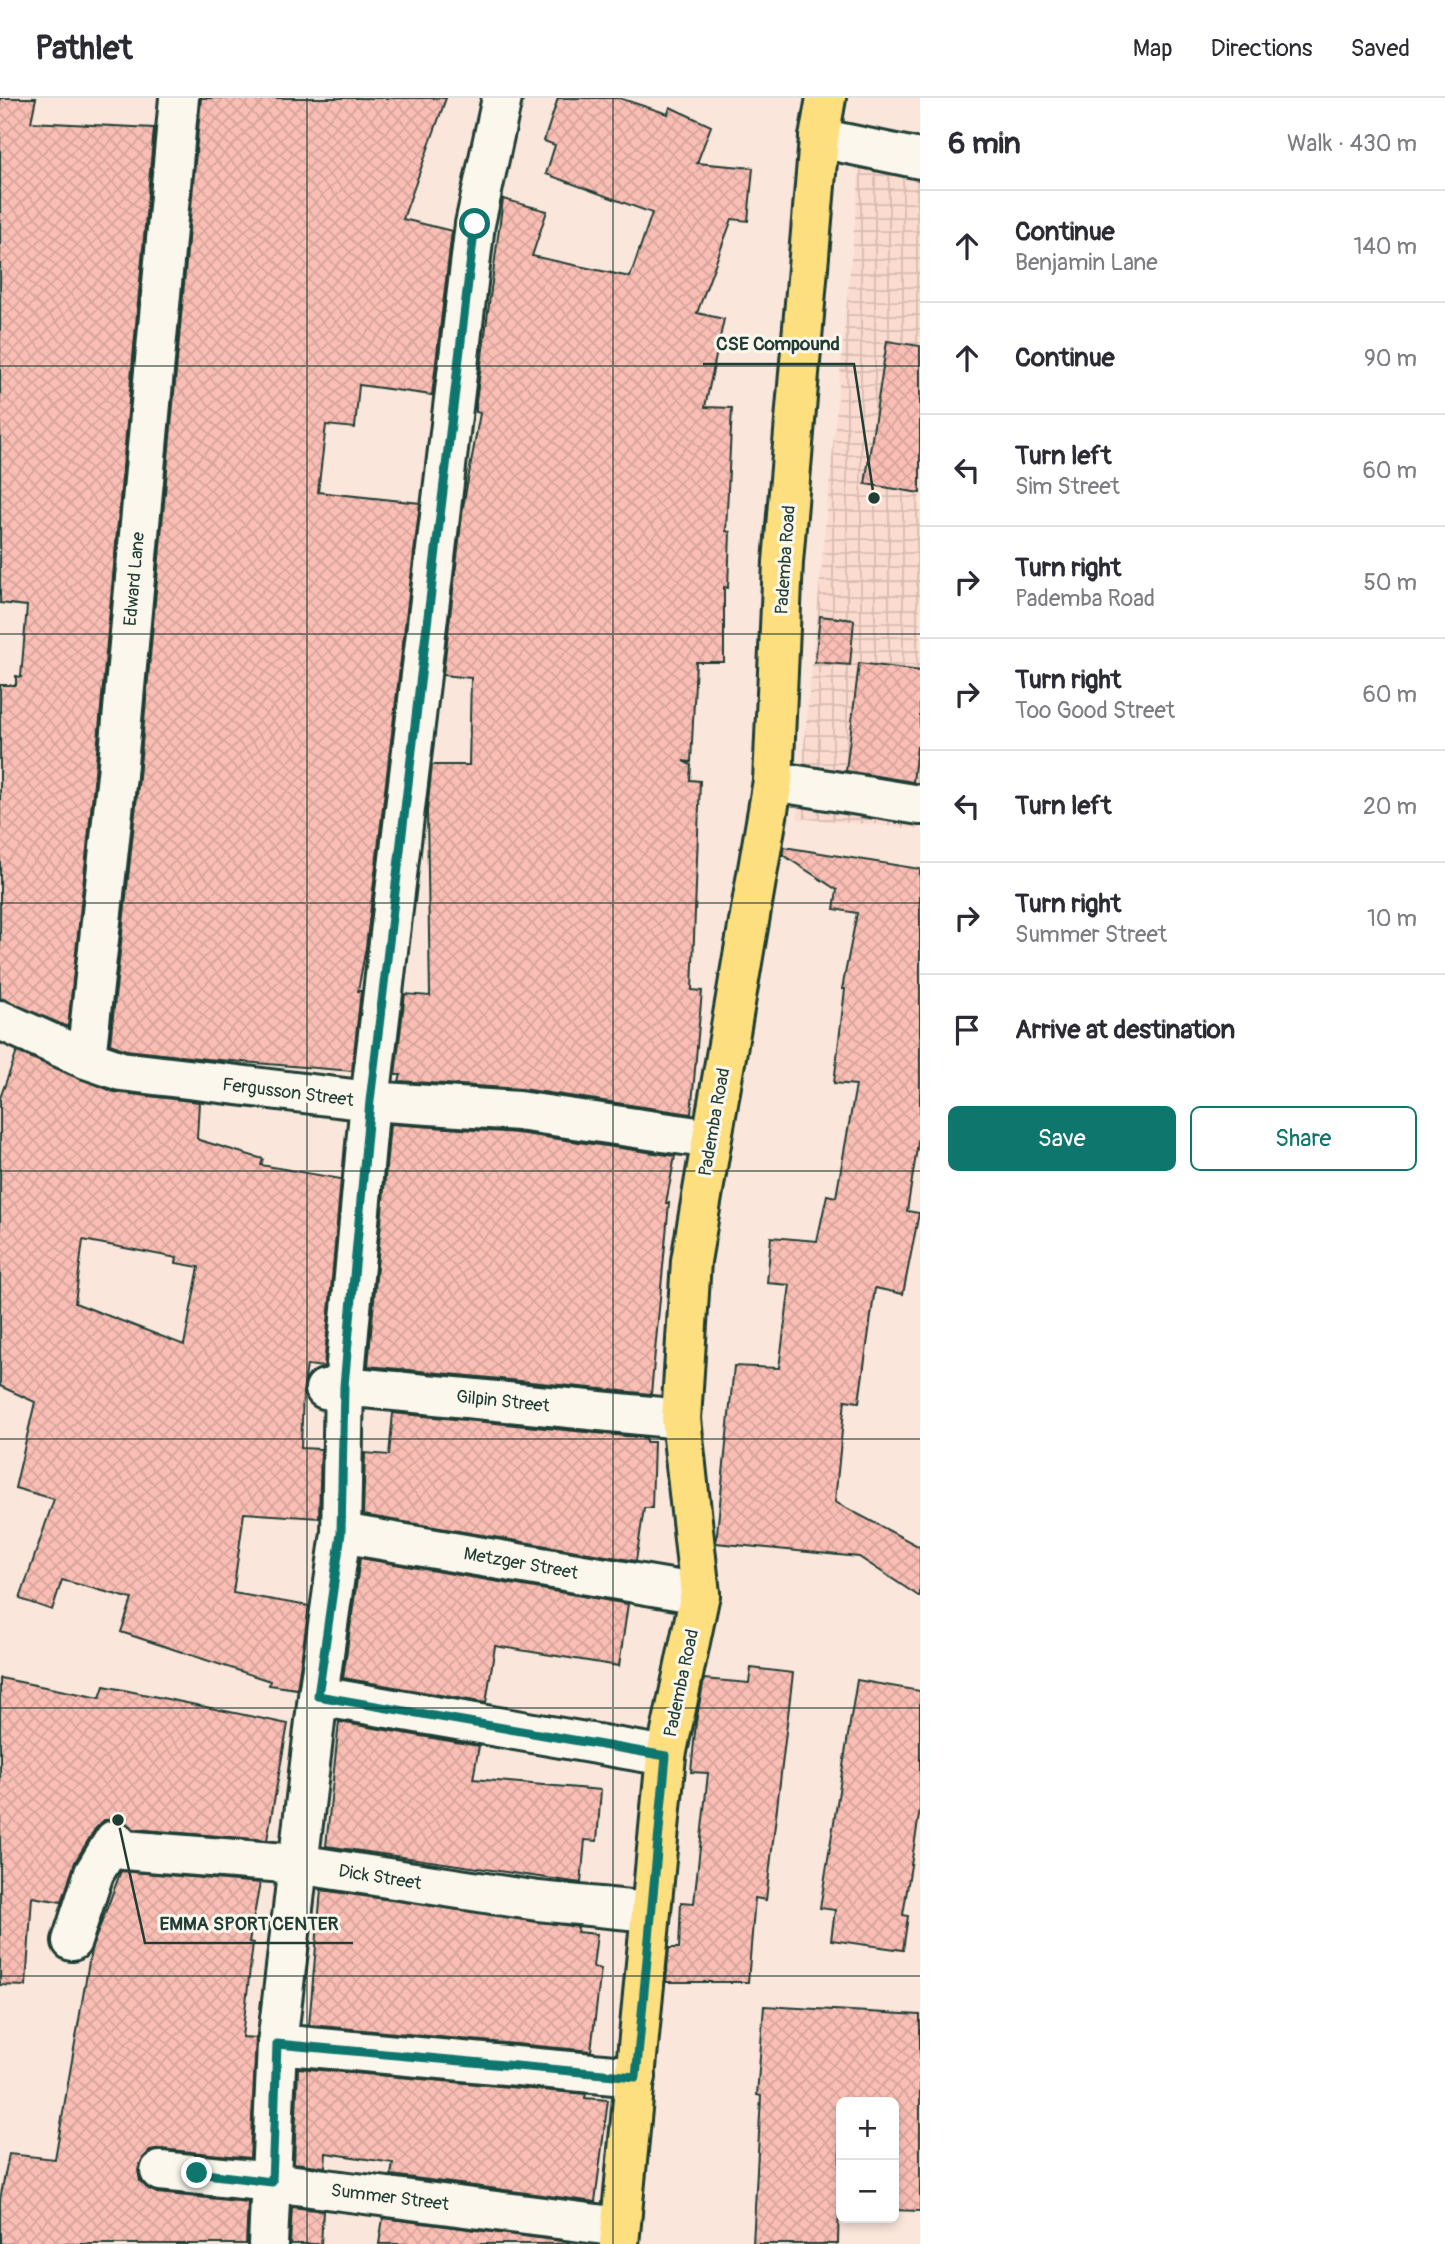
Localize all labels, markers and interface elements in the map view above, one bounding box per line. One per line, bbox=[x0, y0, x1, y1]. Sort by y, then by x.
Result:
text: Pathlet bbox=[35, 28, 132, 69]
text: Map bbox=[1133, 34, 1173, 63]
text: Directions bbox=[1211, 34, 1312, 63]
text: Saved bbox=[1350, 34, 1410, 63]
text: 6 min bbox=[948, 125, 1021, 162]
text: Walk · 430 m bbox=[1287, 129, 1417, 158]
route start bbox=[459, 208, 490, 239]
text: Continue bbox=[1015, 216, 1115, 248]
icon: ahead bbox=[948, 227, 986, 265]
text: 140 m bbox=[1354, 232, 1417, 261]
text: Benjamin Lane bbox=[1015, 248, 1158, 277]
callout: CSE Compound bbox=[703, 324, 854, 364]
text: CSE Compound bbox=[716, 332, 840, 356]
icon: ahead bbox=[948, 339, 986, 377]
text: Continue bbox=[1015, 342, 1115, 374]
text: 90 m bbox=[1364, 344, 1417, 373]
text: Turn left bbox=[1015, 440, 1111, 472]
icon: left bbox=[948, 451, 986, 489]
text: 60 m bbox=[1362, 456, 1417, 485]
text: Sim Street bbox=[1015, 472, 1120, 501]
street label: Pademba Road bbox=[770, 505, 801, 616]
street label: Edward Lane bbox=[119, 531, 150, 627]
text: Turn right bbox=[1015, 552, 1121, 584]
icon: right bbox=[948, 563, 986, 601]
text: 50 m bbox=[1363, 568, 1417, 597]
text: Pademba Road bbox=[1015, 584, 1155, 613]
text: Turn right bbox=[1015, 664, 1121, 696]
icon: right bbox=[948, 675, 986, 713]
text: 60 m bbox=[1362, 680, 1417, 709]
text: Too Good Street bbox=[1015, 696, 1175, 725]
icon: left bbox=[948, 787, 986, 825]
text: Turn left bbox=[1015, 790, 1111, 822]
text: 20 m bbox=[1363, 792, 1417, 821]
text: Turn right bbox=[1015, 888, 1121, 920]
icon: right bbox=[948, 899, 986, 937]
text: 10 m bbox=[1367, 904, 1417, 933]
text: Summer Street bbox=[1015, 920, 1167, 949]
icon: arrive bbox=[948, 1011, 986, 1049]
text: Arrive at destination bbox=[1015, 1014, 1235, 1046]
street label: Pademba Road bbox=[694, 1066, 735, 1178]
street label: Fergusson Street bbox=[221, 1073, 356, 1112]
button: Save bbox=[948, 1106, 1176, 1171]
button: Share bbox=[1190, 1106, 1417, 1171]
street label: Gilpin Street bbox=[455, 1385, 552, 1418]
street label: Metzger Street bbox=[462, 1542, 581, 1585]
street label: Pademba Road bbox=[659, 1627, 704, 1739]
street label: Dick Street bbox=[337, 1860, 424, 1896]
callout: EMMA SPORT CENTER bbox=[145, 1903, 353, 1943]
text: EMMA SPORT CENTER bbox=[159, 1912, 339, 1936]
map controls bbox=[836, 2097, 899, 2223]
button: + bbox=[836, 2097, 899, 2160]
route end bbox=[181, 2157, 212, 2188]
button: − bbox=[836, 2160, 899, 2223]
street label: Summer Street bbox=[329, 2179, 451, 2216]

